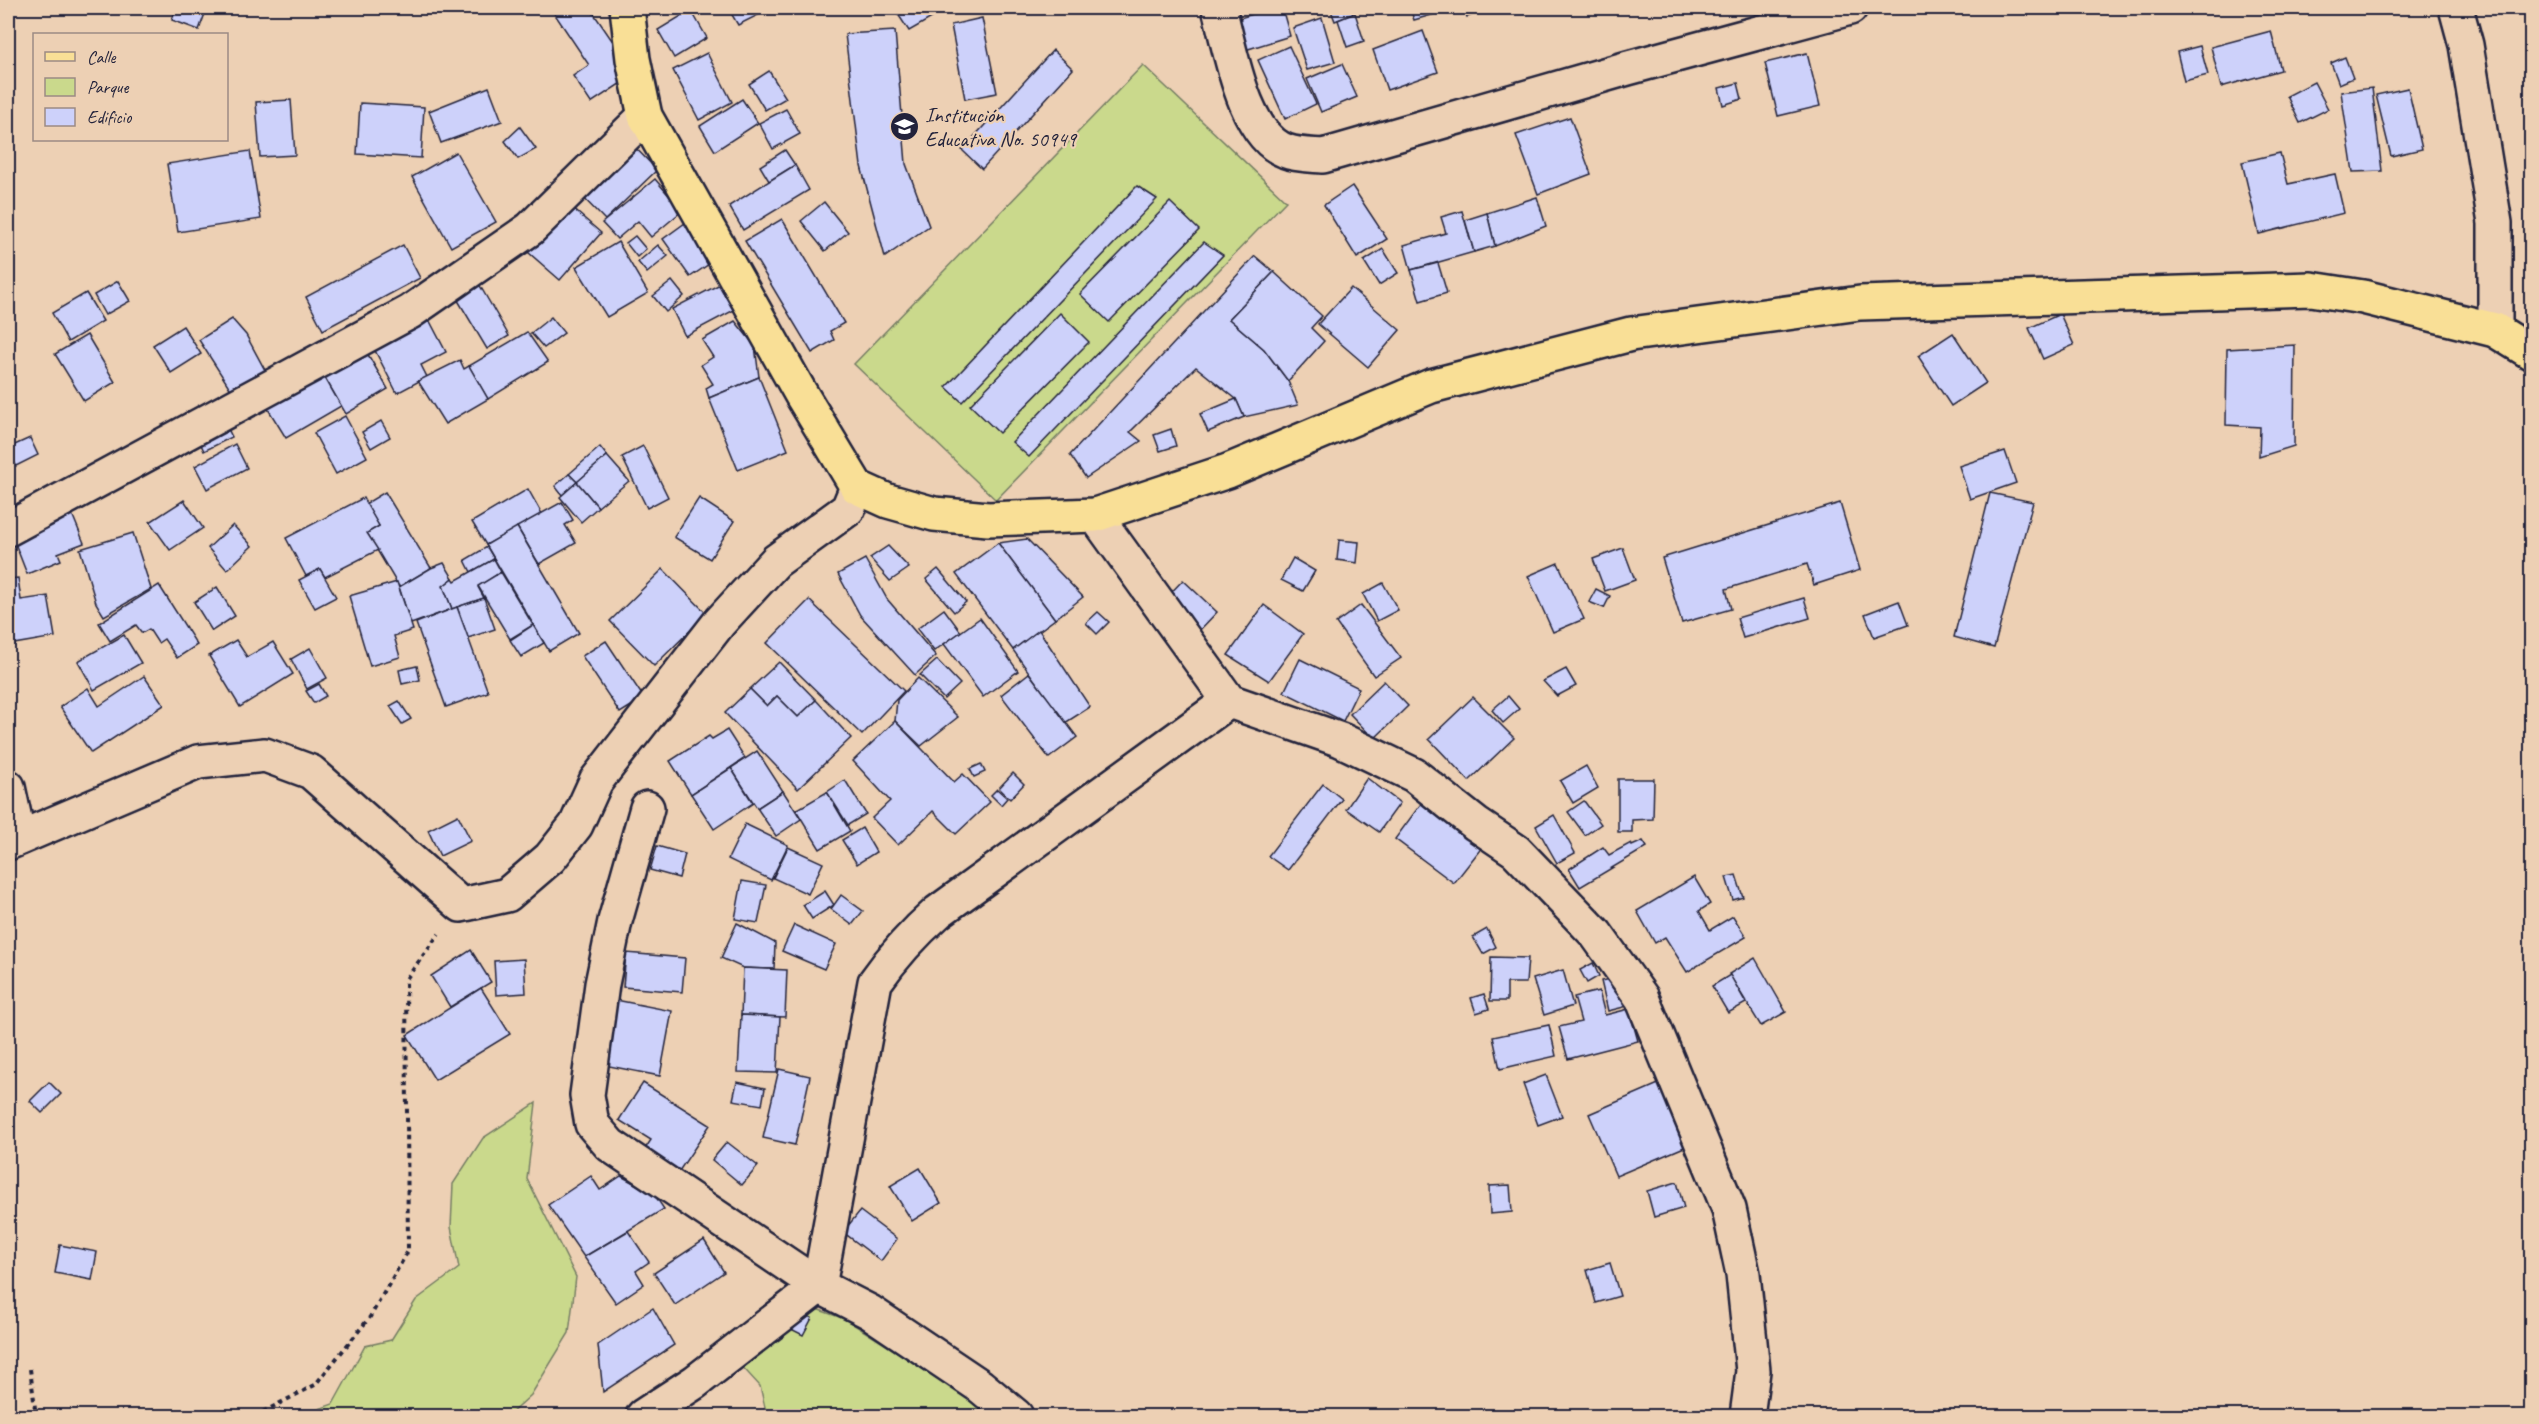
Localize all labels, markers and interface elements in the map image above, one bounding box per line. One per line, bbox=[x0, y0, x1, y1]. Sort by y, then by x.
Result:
legend bbox=[33, 33, 228, 141]
text: Calle bbox=[87, 46, 116, 68]
text: Parque bbox=[87, 76, 129, 98]
place label: Institución Educativa No. 50949 bbox=[925, 102, 1078, 152]
text: Edificio bbox=[87, 106, 133, 128]
school or university icon: Institución Educativa No. 50949 bbox=[888, 111, 920, 143]

